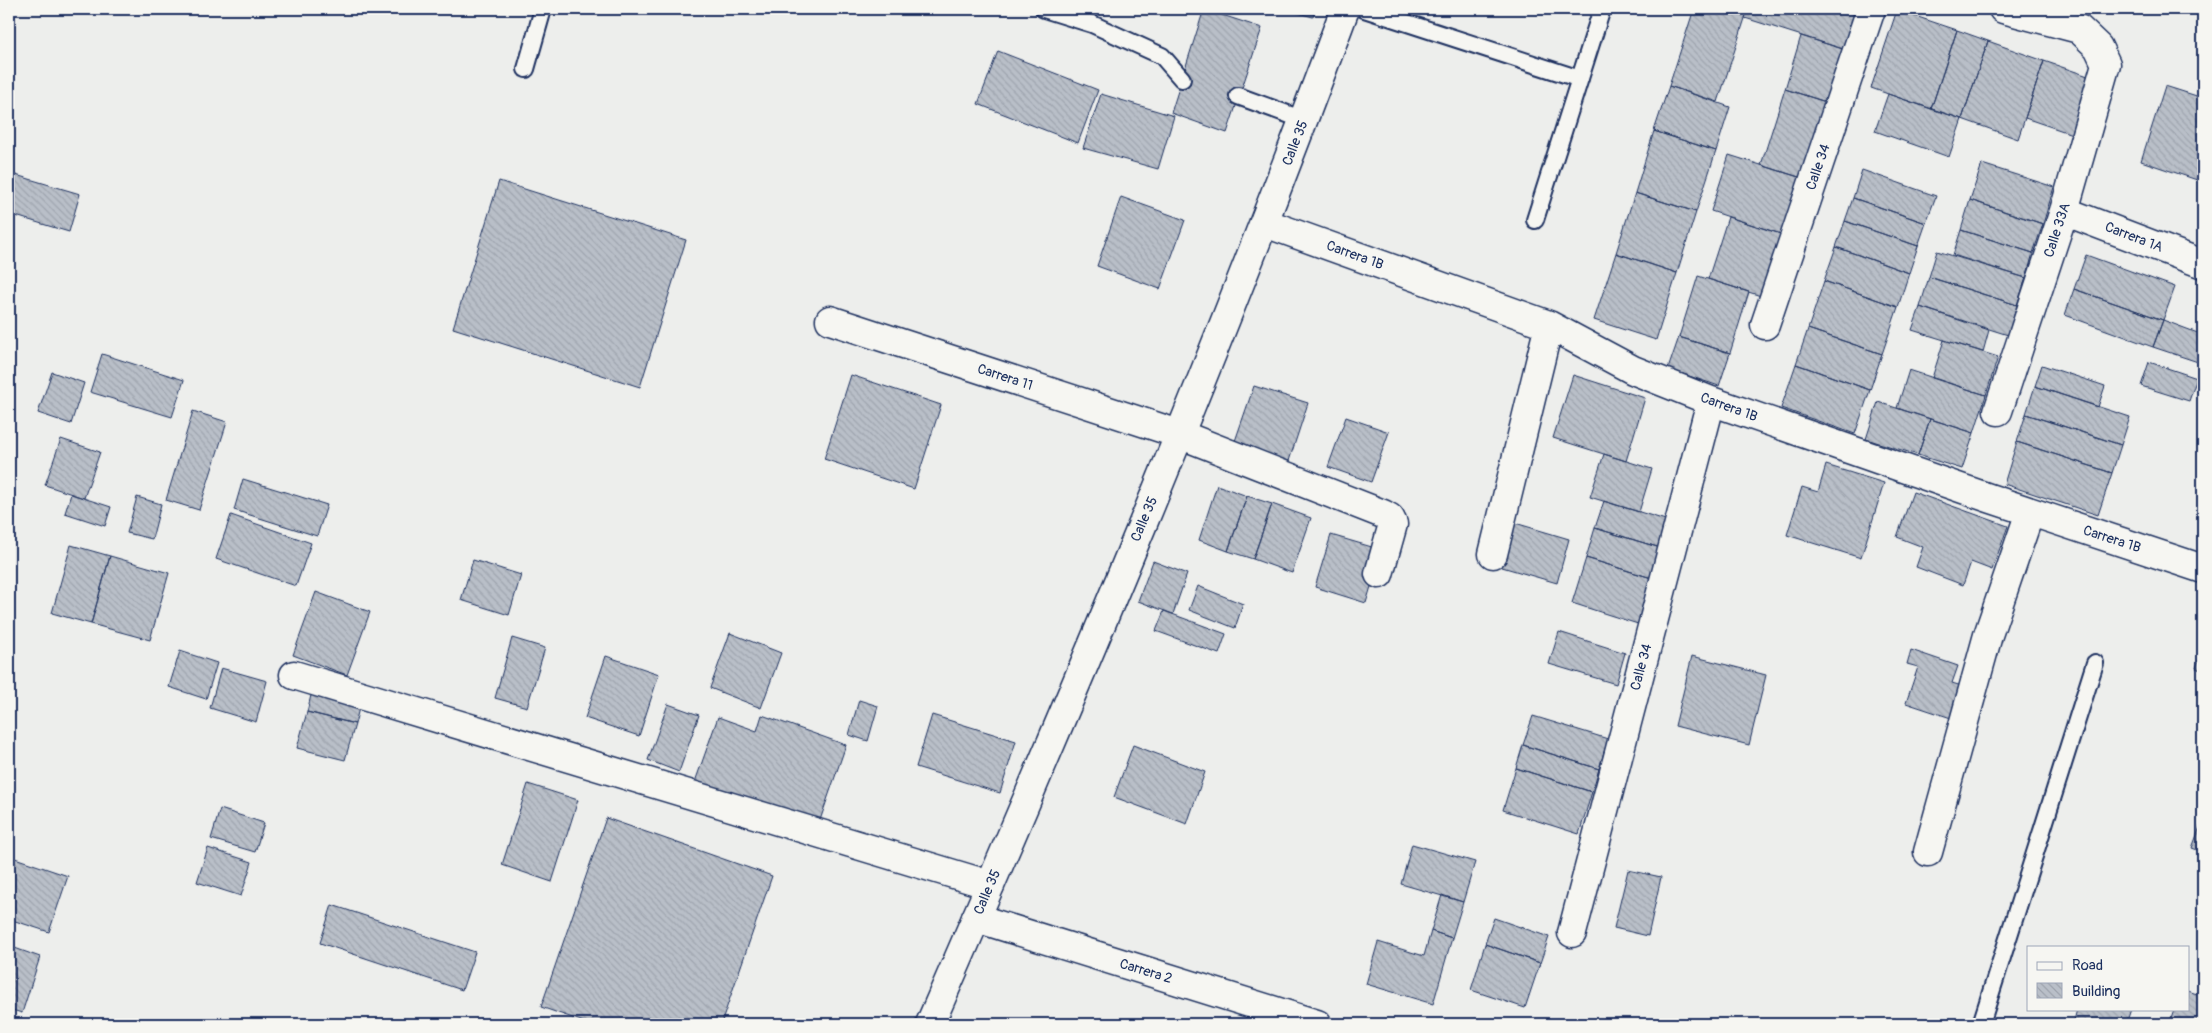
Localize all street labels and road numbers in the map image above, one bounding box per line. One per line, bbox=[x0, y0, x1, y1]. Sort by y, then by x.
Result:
street label: Calle 35 bbox=[1279, 118, 1311, 168]
street label: Calle 34 bbox=[1802, 142, 1834, 192]
street label: Calle 33A bbox=[2040, 201, 2074, 259]
street label: Carrera 1A bbox=[2103, 218, 2165, 256]
street label: Carrera 1B bbox=[1324, 237, 1386, 273]
street label: Carrera 11 bbox=[975, 360, 1035, 394]
street label: Carrera 1B bbox=[1698, 389, 1760, 425]
street label: Calle 35 bbox=[1127, 494, 1161, 544]
street label: Carrera 1B bbox=[2081, 522, 2143, 556]
street label: Calle 34 bbox=[1627, 642, 1655, 692]
street label: Calle 35 bbox=[970, 867, 1004, 917]
street label: Carrera 2 bbox=[1118, 955, 1175, 987]

